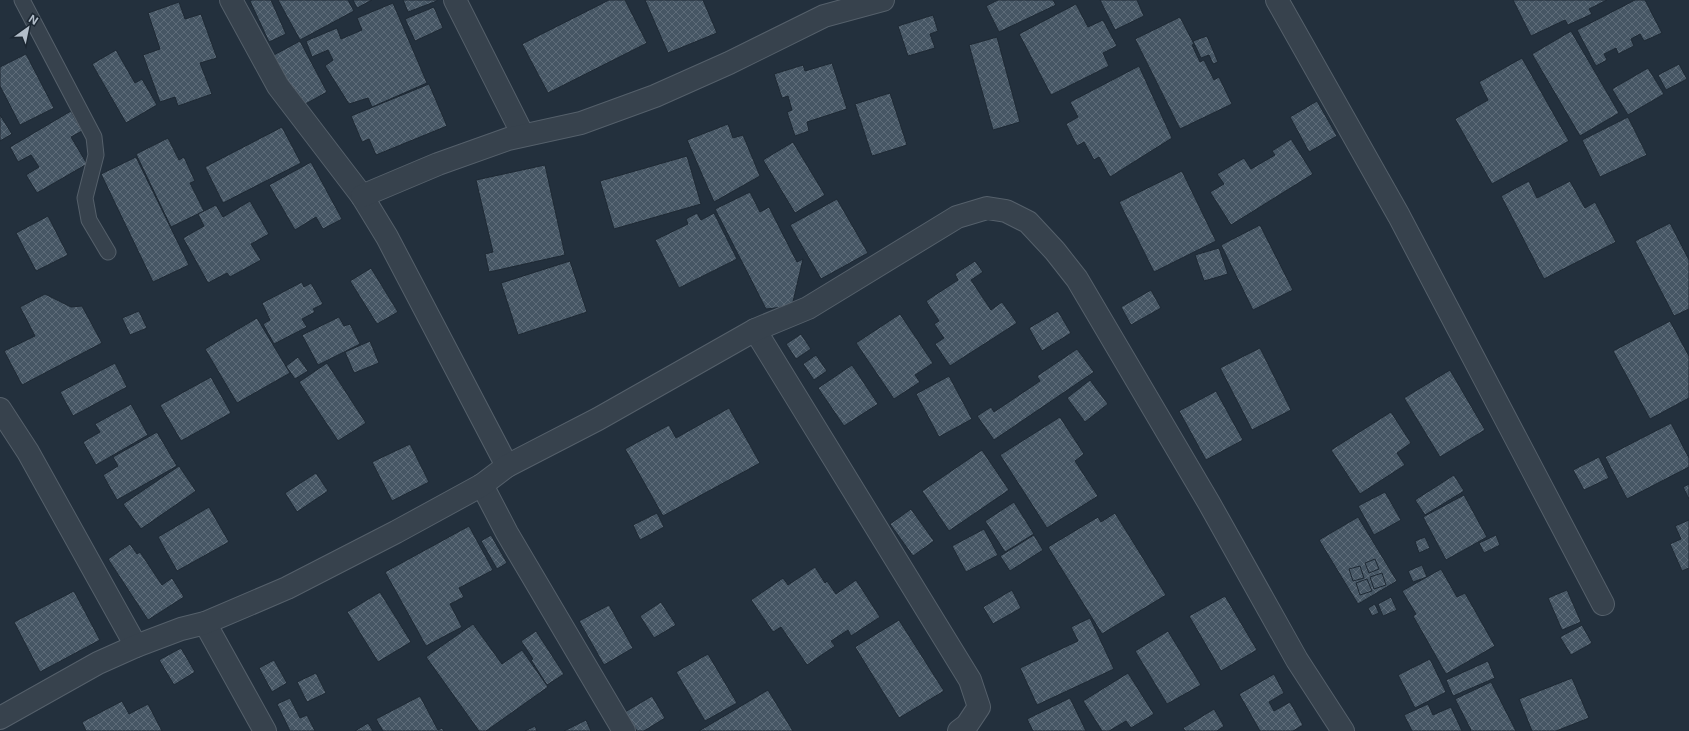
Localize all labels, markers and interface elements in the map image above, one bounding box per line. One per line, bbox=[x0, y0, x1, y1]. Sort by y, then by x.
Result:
north arrow bbox=[8, 8, 48, 48]
text: N bbox=[26, 11, 41, 28]

